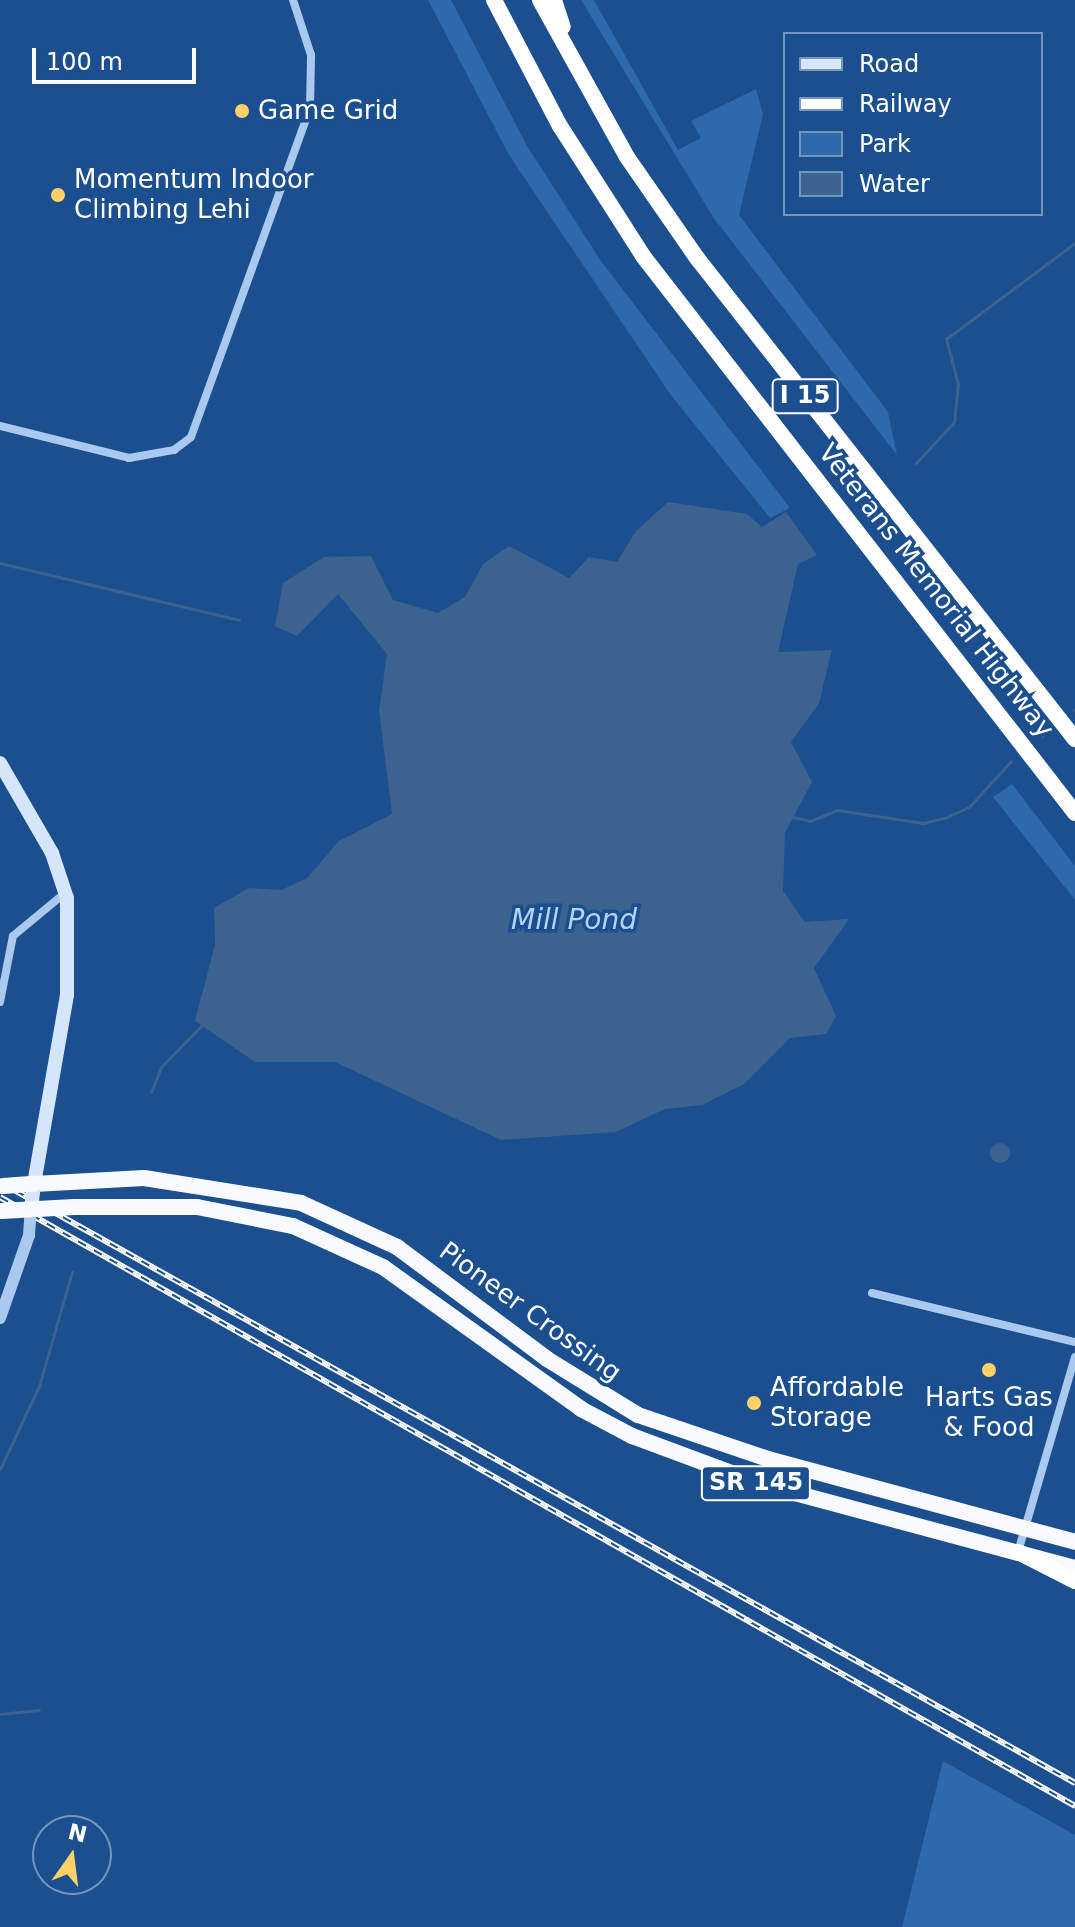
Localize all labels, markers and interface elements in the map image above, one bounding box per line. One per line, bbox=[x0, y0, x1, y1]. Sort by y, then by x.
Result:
scale bar bbox=[36, 32, 200, 82]
legend bbox=[783, 32, 1043, 216]
text: 100 m bbox=[46, 48, 123, 76]
text: Road bbox=[859, 50, 919, 78]
text: Railway bbox=[859, 90, 952, 118]
place label: Game Grid bbox=[258, 95, 398, 127]
marker: Game Grid bbox=[233, 102, 251, 120]
text: Park bbox=[859, 130, 911, 158]
place label: Momentum Indoor Climbing Lehi bbox=[74, 164, 314, 226]
text: Water bbox=[859, 170, 930, 198]
marker: Momentum Indoor Climbing Lehi bbox=[49, 186, 67, 204]
road number: I 15 bbox=[771, 376, 839, 416]
street label: Veterans Memorial Highway bbox=[812, 438, 1060, 744]
water label: Mill Pond bbox=[511, 903, 637, 937]
street label: Pioneer Crossing bbox=[433, 1236, 627, 1388]
marker: Harts Gas & Food bbox=[980, 1361, 998, 1379]
place label: Affordable Storage bbox=[770, 1372, 904, 1434]
place label: Harts Gas & Food bbox=[925, 1382, 1053, 1444]
marker: Affordable Storage bbox=[745, 1394, 763, 1412]
road number: SR 145 bbox=[700, 1463, 812, 1503]
north arrow bbox=[32, 1815, 112, 1895]
text: N bbox=[65, 1819, 89, 1848]

